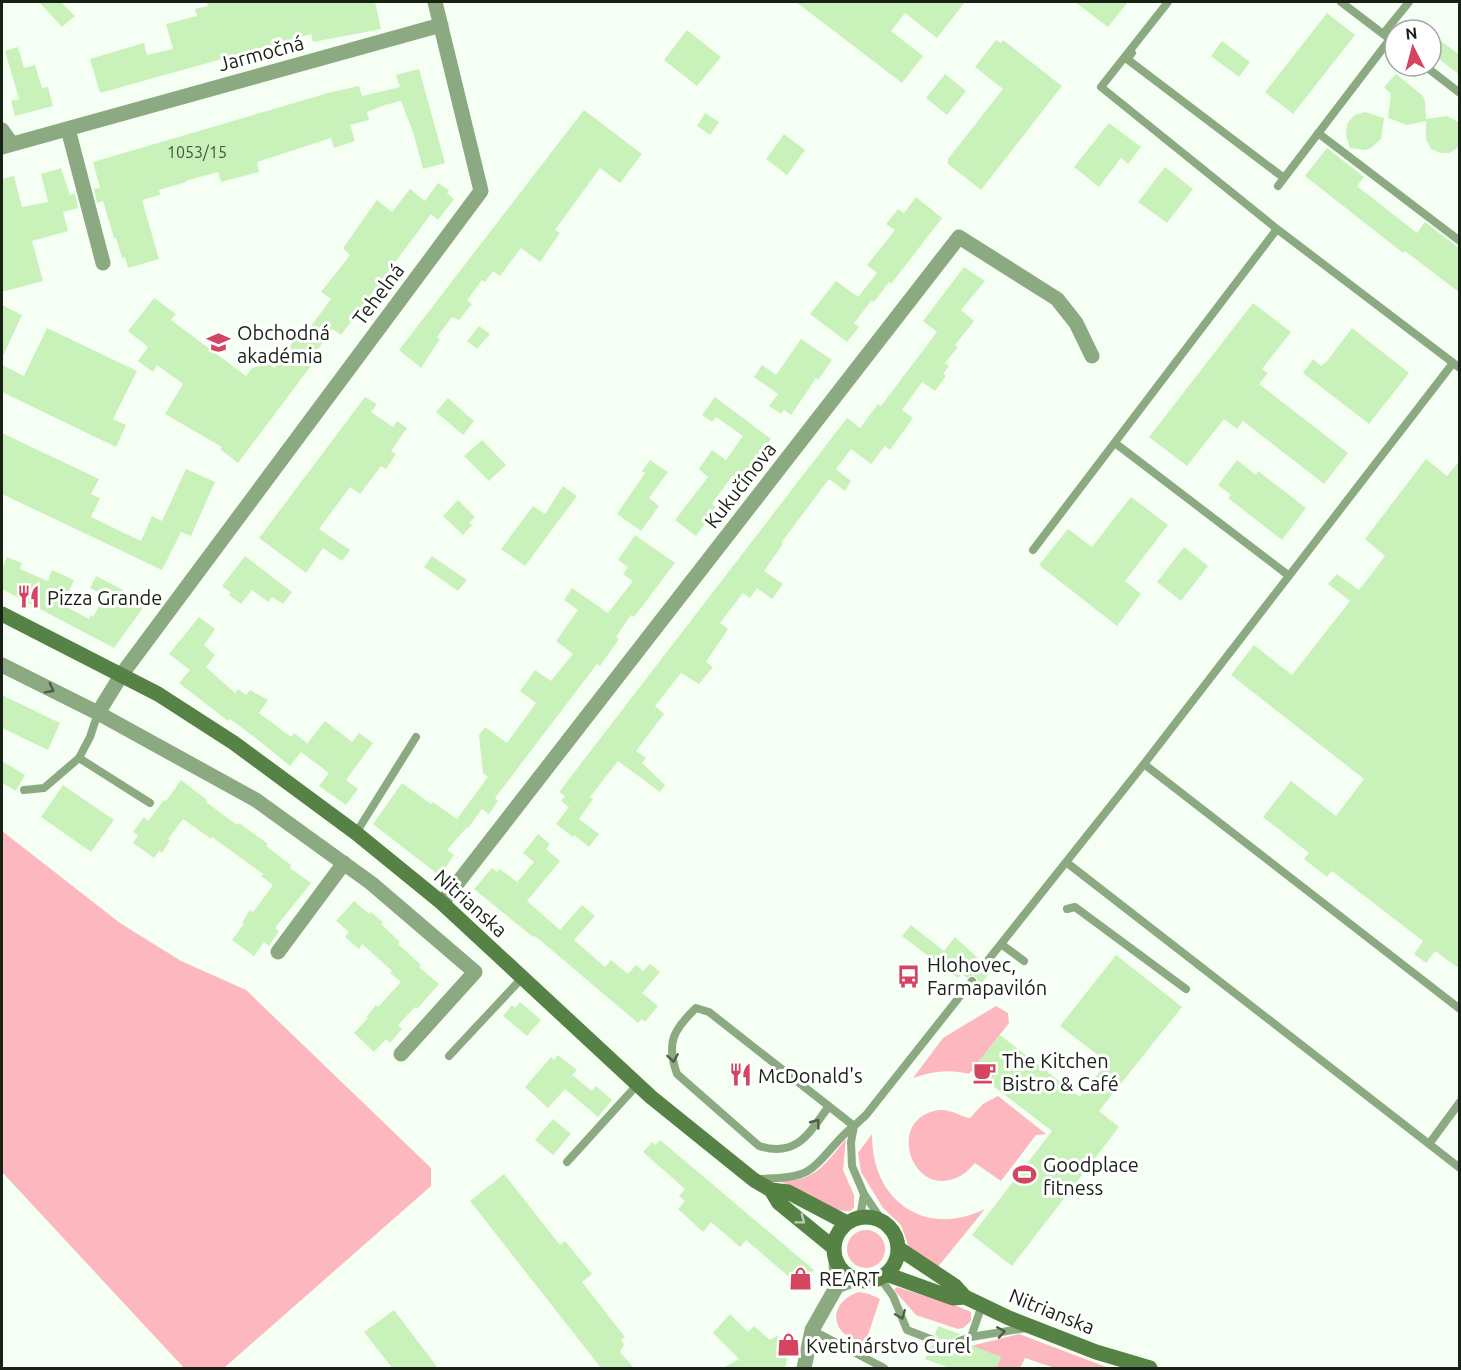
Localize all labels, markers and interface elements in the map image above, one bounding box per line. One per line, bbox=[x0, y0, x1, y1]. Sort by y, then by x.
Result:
north arrow bbox=[1383, 18, 1443, 78]
text: N bbox=[1405, 24, 1418, 43]
street label: Jarmočná bbox=[216, 31, 306, 75]
house number: 1053/15 bbox=[167, 143, 227, 161]
street label: Tehelná bbox=[348, 259, 408, 329]
place label: Obchodná akadémia bbox=[237, 321, 330, 367]
school or university icon: Obchodná akadémia bbox=[206, 330, 232, 356]
street label: Kukučínova bbox=[699, 438, 781, 532]
restaurant icon: Pizza Grande bbox=[16, 584, 42, 610]
place label: Pizza Grande bbox=[47, 586, 162, 609]
one-way arrow bbox=[43, 682, 54, 693]
street label: Nitrianska bbox=[430, 864, 512, 942]
place label: Hlohovec, Farmapavilón bbox=[927, 953, 1047, 999]
bus stop icon: Hlohovec, Farmapavilón bbox=[896, 963, 922, 989]
place label: The Kitchen Bistro & Café bbox=[1002, 1049, 1119, 1095]
one-way arrow bbox=[666, 1053, 679, 1063]
cafe icon: The Kitchen Bistro & Café bbox=[971, 1059, 997, 1085]
restaurant icon: McDonald's bbox=[727, 1062, 753, 1088]
place label: McDonald's bbox=[758, 1064, 863, 1087]
one-way arrow bbox=[809, 1119, 820, 1130]
place label: Goodplace fitness bbox=[1043, 1153, 1139, 1199]
sports icon: Goodplace fitness bbox=[1012, 1162, 1038, 1188]
one-way arrow bbox=[794, 1212, 805, 1223]
shop icon: REART bbox=[788, 1265, 814, 1291]
place label: REART bbox=[819, 1267, 880, 1290]
street label: Nitrianska bbox=[1006, 1283, 1098, 1339]
one-way arrow bbox=[894, 1309, 906, 1320]
one-way arrow bbox=[995, 1326, 1005, 1339]
shop icon: Kvetinárstvo Curel bbox=[775, 1332, 801, 1358]
place label: Kvetinárstvo Curel bbox=[806, 1334, 971, 1357]

